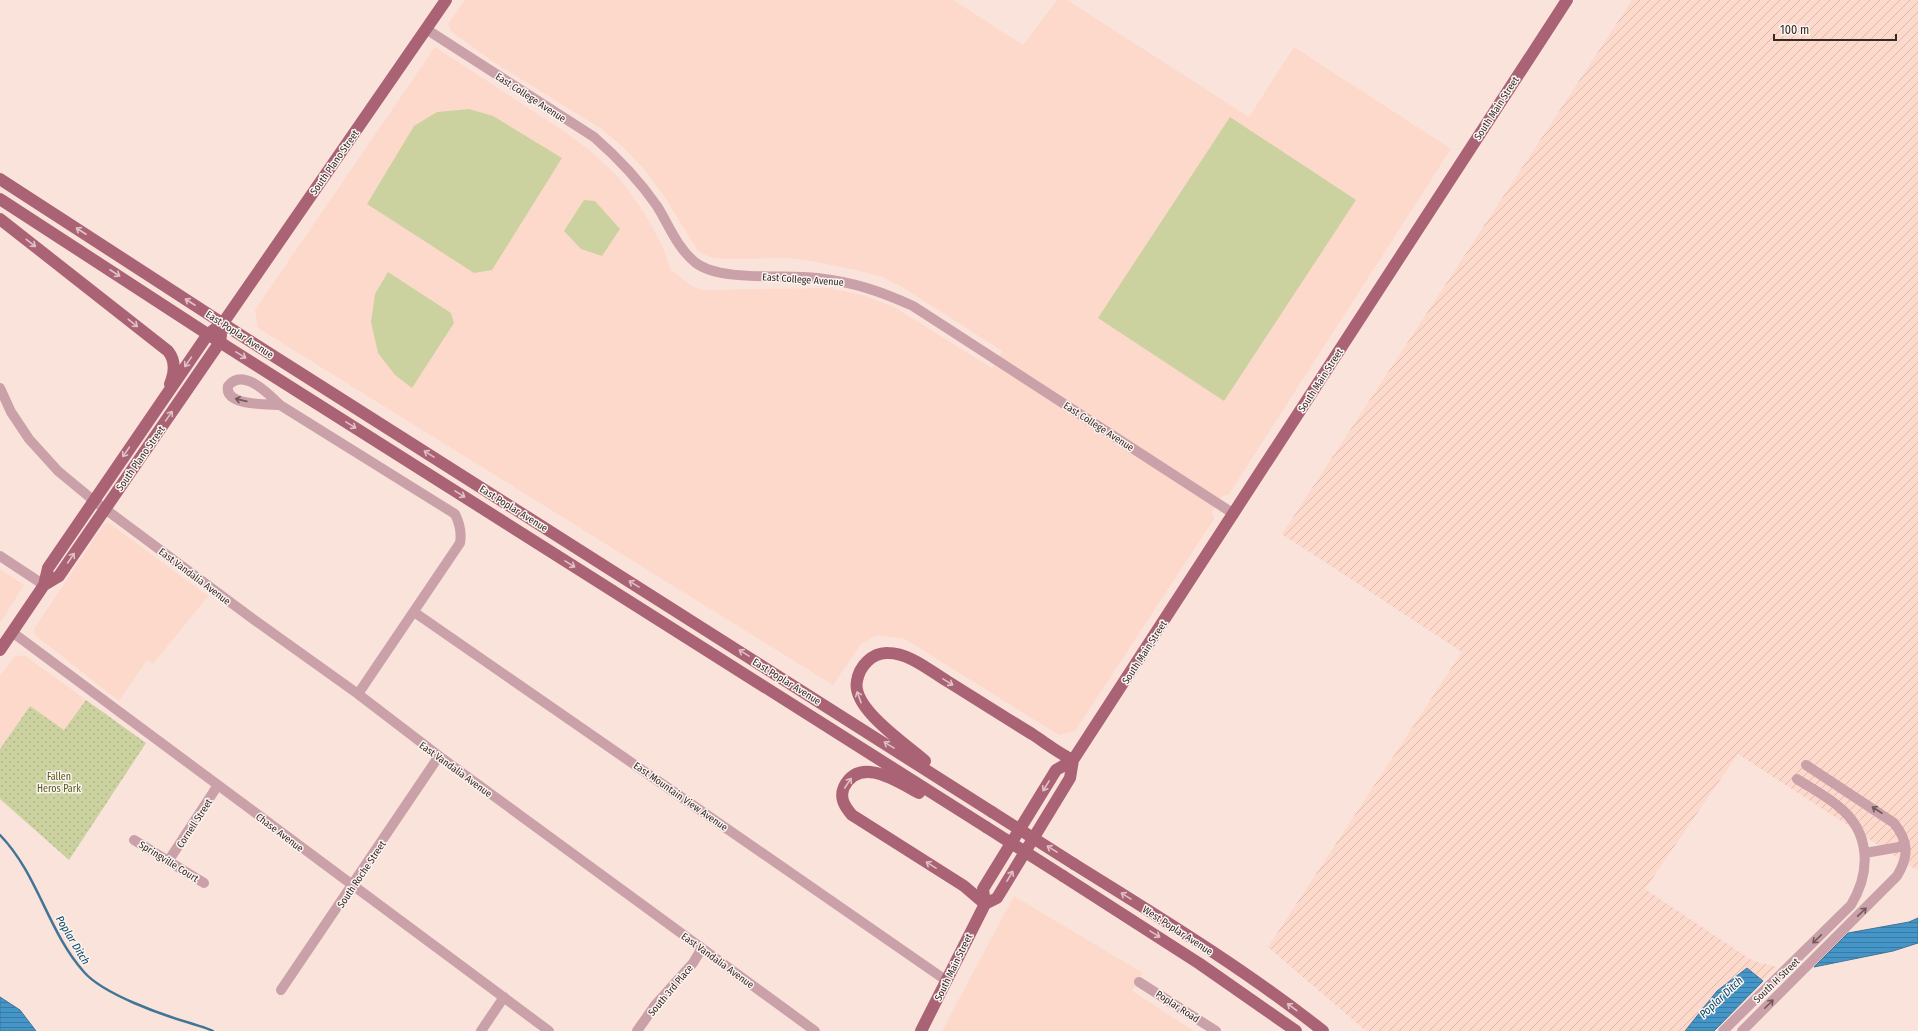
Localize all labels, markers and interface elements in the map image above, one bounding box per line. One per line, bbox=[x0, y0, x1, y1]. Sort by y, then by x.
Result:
scale bar bbox=[1774, 16, 1896, 42]
text: 100 m bbox=[1780, 23, 1809, 37]
street label: East College Avenue bbox=[493, 71, 568, 125]
street label: South Main Street bbox=[1472, 74, 1522, 142]
street label: South Plano Street bbox=[308, 127, 362, 197]
one-way arrow bbox=[75, 227, 87, 235]
one-way arrow bbox=[25, 239, 36, 248]
one-way arrow bbox=[109, 270, 121, 278]
street label: East College Avenue bbox=[762, 271, 844, 289]
one-way arrow bbox=[185, 298, 196, 306]
street label: East Poplar Avenue bbox=[203, 309, 276, 361]
one-way arrow bbox=[128, 319, 139, 328]
street label: South Main Street bbox=[1296, 346, 1346, 414]
one-way arrow bbox=[235, 351, 246, 359]
one-way arrow bbox=[184, 357, 192, 368]
one-way arrow bbox=[235, 396, 248, 404]
street label: East College Avenue bbox=[1061, 400, 1136, 454]
one-way arrow bbox=[165, 411, 173, 422]
one-way arrow bbox=[345, 420, 356, 429]
street label: South Plano Street bbox=[114, 423, 168, 493]
one-way arrow bbox=[122, 447, 130, 458]
one-way arrow bbox=[424, 450, 435, 459]
street label: East Poplar Avenue bbox=[477, 483, 550, 535]
one-way arrow bbox=[454, 490, 465, 498]
street label: East Vandalia Avenue bbox=[156, 546, 233, 608]
one-way arrow bbox=[67, 553, 75, 564]
one-way arrow bbox=[564, 560, 575, 568]
one-way arrow bbox=[629, 580, 640, 588]
street label: South Main Street bbox=[1120, 618, 1170, 686]
one-way arrow bbox=[738, 649, 750, 657]
street label: East Poplar Avenue bbox=[750, 656, 823, 708]
one-way arrow bbox=[942, 678, 953, 686]
one-way arrow bbox=[854, 691, 862, 703]
street label: East Vandalia Avenue bbox=[417, 739, 494, 800]
one-way arrow bbox=[883, 741, 895, 749]
street label: East Mountain View Avenue bbox=[631, 760, 730, 834]
park label: Fallen Heros Park bbox=[37, 771, 81, 795]
one-way arrow bbox=[844, 778, 852, 789]
one-way arrow bbox=[1042, 780, 1050, 791]
street label: Cornell Street bbox=[175, 796, 216, 850]
one-way arrow bbox=[1871, 806, 1883, 814]
street label: Chase Avenue bbox=[253, 811, 306, 855]
street label: South Roche Street bbox=[335, 838, 389, 910]
street label: Springville Court bbox=[137, 839, 201, 885]
one-way arrow bbox=[1046, 845, 1057, 853]
one-way arrow bbox=[926, 861, 937, 869]
one-way arrow bbox=[1006, 870, 1014, 882]
one-way arrow bbox=[1121, 892, 1132, 900]
street label: West Poplar Avenue bbox=[1140, 904, 1215, 958]
one-way arrow bbox=[1857, 907, 1867, 917]
water label: Poplar Ditch bbox=[53, 913, 92, 967]
street label: East Vandalia Avenue bbox=[679, 930, 756, 991]
street label: South Main Street bbox=[932, 931, 976, 1003]
one-way arrow bbox=[1149, 931, 1161, 939]
one-way arrow bbox=[1812, 934, 1822, 944]
street label: South H Street bbox=[1751, 955, 1803, 1006]
street label: South 3rd Place bbox=[646, 962, 696, 1019]
water label: Poplar Ditch bbox=[1697, 974, 1746, 1021]
street label: Poplar Road bbox=[1153, 988, 1202, 1025]
one-way arrow bbox=[1764, 999, 1774, 1008]
one-way arrow bbox=[1287, 1003, 1298, 1011]

